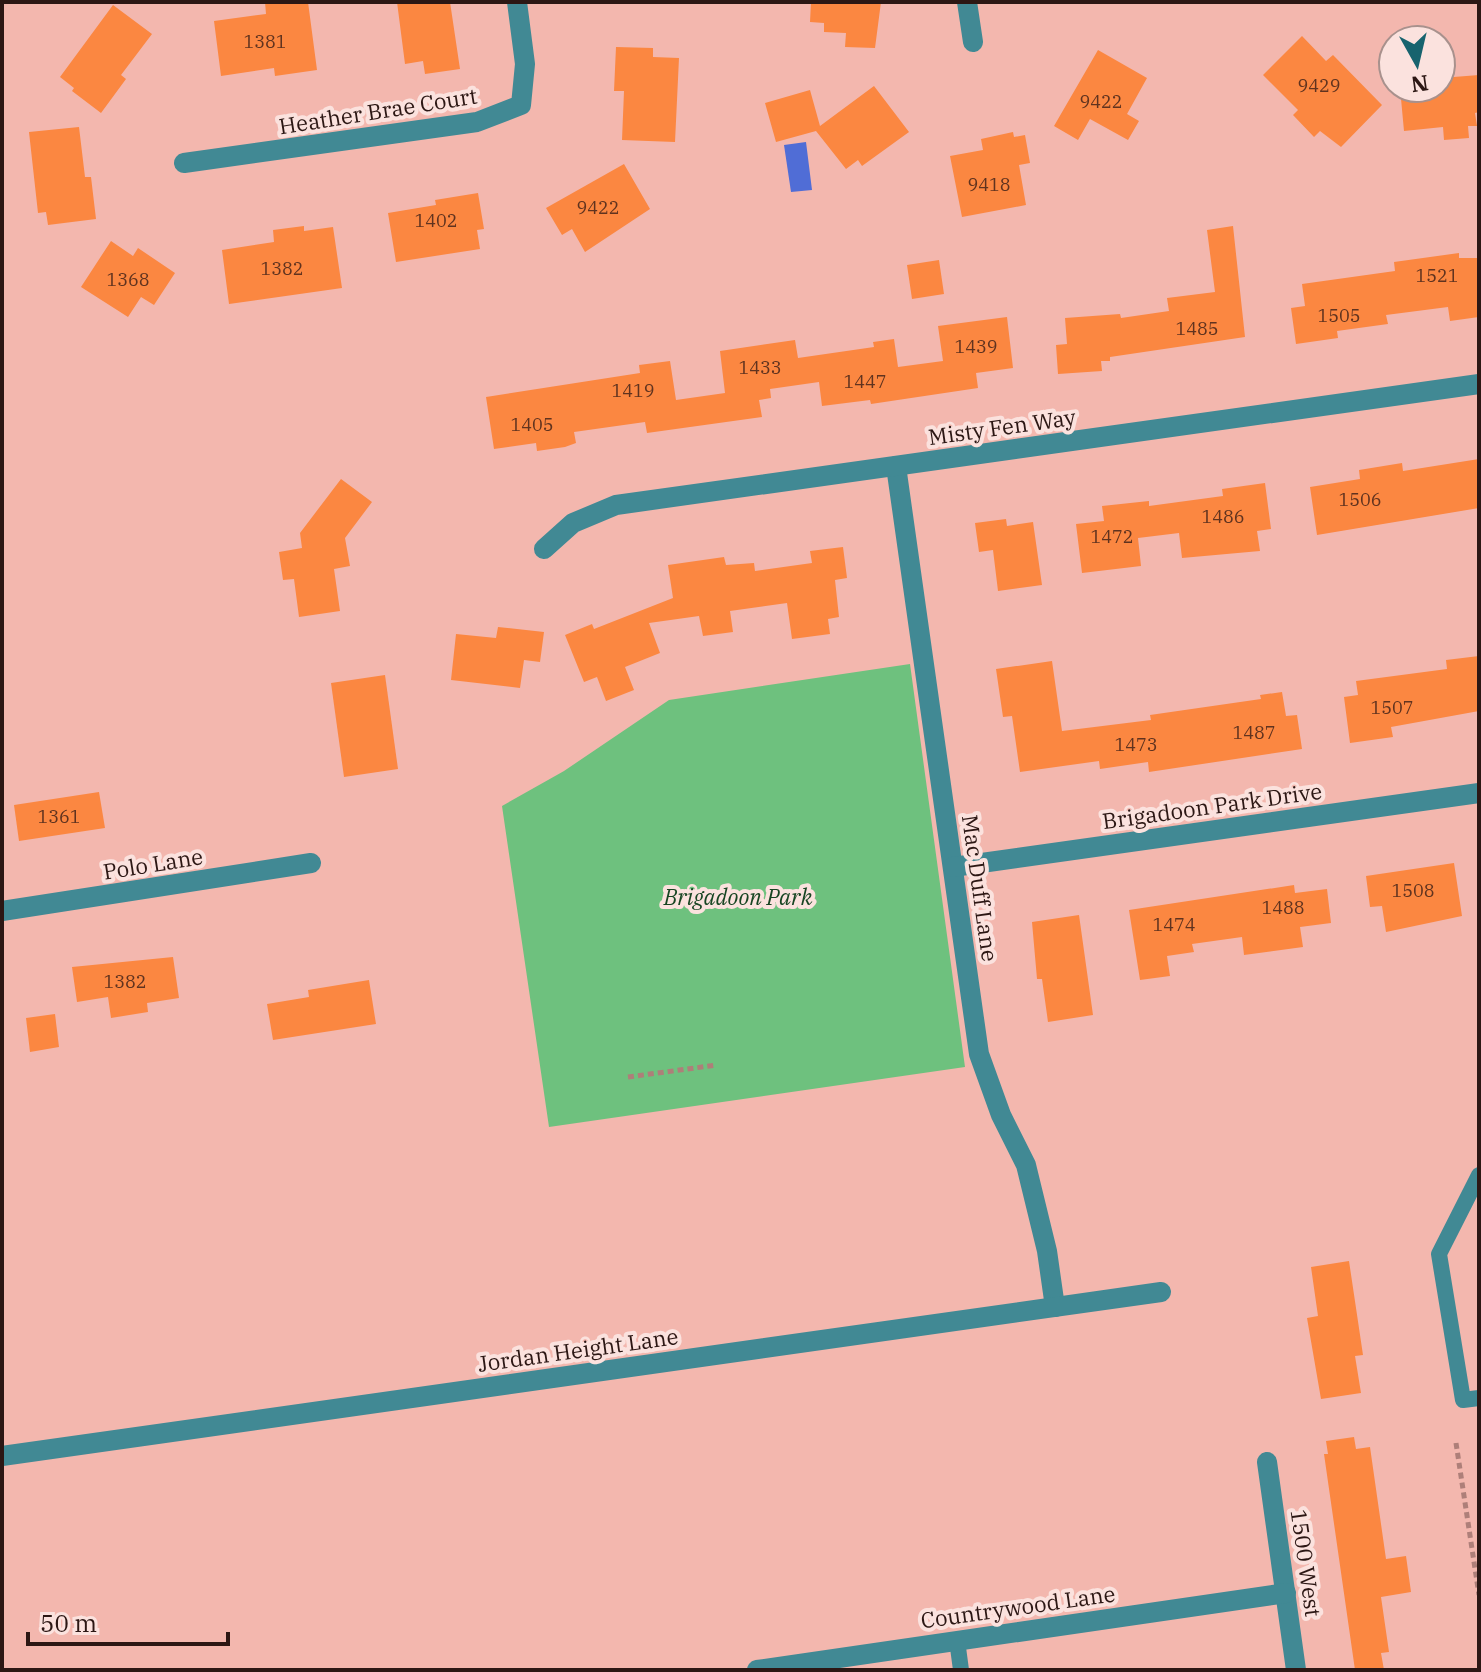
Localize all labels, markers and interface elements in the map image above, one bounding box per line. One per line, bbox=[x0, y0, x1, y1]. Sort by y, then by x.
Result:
north arrow bbox=[1377, 24, 1457, 104]
house number: 1381 bbox=[243, 30, 287, 53]
text: N bbox=[1409, 69, 1430, 100]
house number: 9429 bbox=[1297, 74, 1341, 97]
street label: Heather Brae Court bbox=[277, 80, 479, 141]
house number: 9422 bbox=[1079, 90, 1123, 113]
house number: 9418 bbox=[967, 173, 1011, 196]
house number: 9422 bbox=[576, 196, 620, 219]
house number: 1402 bbox=[414, 209, 458, 232]
house number: 1382 bbox=[260, 257, 304, 280]
house number: 1521 bbox=[1415, 264, 1459, 287]
house number: 1368 bbox=[106, 268, 150, 291]
house number: 1505 bbox=[1317, 304, 1361, 327]
house number: 1485 bbox=[1175, 317, 1219, 340]
house number: 1439 bbox=[954, 335, 998, 358]
house number: 1433 bbox=[738, 356, 782, 379]
house number: 1447 bbox=[843, 370, 887, 393]
house number: 1419 bbox=[611, 379, 655, 402]
street label: Misty Fen Way bbox=[926, 402, 1078, 451]
house number: 1405 bbox=[510, 413, 554, 436]
house number: 1506 bbox=[1338, 488, 1382, 511]
house number: 1486 bbox=[1201, 505, 1245, 528]
house number: 1472 bbox=[1090, 525, 1134, 548]
house number: 1507 bbox=[1370, 696, 1414, 719]
house number: 1487 bbox=[1232, 721, 1276, 744]
house number: 1473 bbox=[1114, 733, 1158, 756]
street label: Brigadoon Park Drive bbox=[1100, 776, 1324, 835]
house number: 1361 bbox=[37, 805, 81, 828]
street label: Mac Duff Lane bbox=[956, 813, 1005, 963]
street label: Polo Lane bbox=[101, 841, 205, 886]
house number: 1508 bbox=[1391, 879, 1435, 902]
park label: Brigadoon Park bbox=[663, 882, 813, 911]
house number: 1488 bbox=[1261, 896, 1305, 919]
house number: 1474 bbox=[1152, 913, 1196, 936]
house number: 1382 bbox=[103, 970, 147, 993]
street label: Jordan Height Lane bbox=[476, 1321, 680, 1378]
street label: 1500 West bbox=[1285, 1507, 1328, 1619]
street label: Countrywood Lane bbox=[919, 1578, 1117, 1635]
scale bar bbox=[28, 1596, 228, 1646]
text: 50 m bbox=[40, 1607, 97, 1639]

